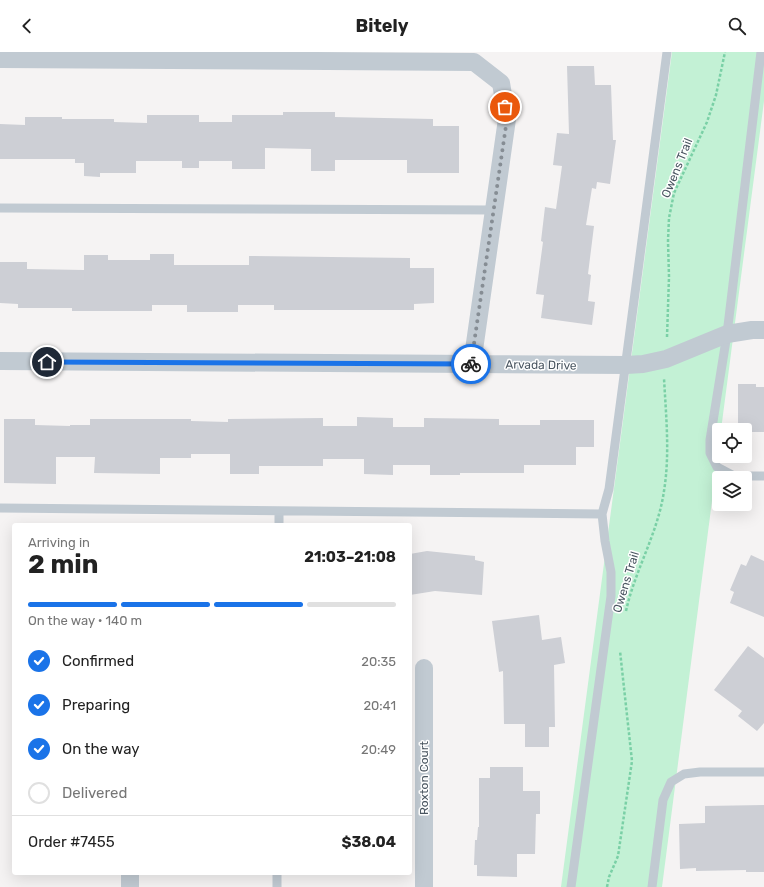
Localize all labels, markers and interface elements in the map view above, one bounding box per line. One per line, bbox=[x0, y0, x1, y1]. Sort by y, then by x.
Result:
icon: back bbox=[16, 15, 38, 37]
text: Bitely bbox=[356, 15, 408, 37]
icon: search bbox=[726, 15, 748, 37]
pin bbox=[488, 90, 522, 124]
icon: bag bbox=[494, 96, 516, 118]
street label: Owens Trail bbox=[659, 136, 695, 200]
courier bbox=[451, 344, 491, 384]
pin bbox=[30, 345, 64, 379]
icon: home bbox=[36, 351, 58, 373]
icon: bike bbox=[460, 353, 482, 375]
street label: Arvada Drive bbox=[505, 357, 577, 373]
map controls bbox=[712, 423, 752, 511]
button: locate bbox=[712, 423, 752, 463]
button: layers bbox=[712, 471, 752, 511]
text: Arriving in bbox=[28, 535, 90, 550]
text: 21:03–21:08 bbox=[304, 548, 396, 566]
text: 2 min bbox=[28, 549, 98, 580]
street label: Owens Trail bbox=[610, 550, 642, 614]
text: On the way · 140 m bbox=[28, 613, 142, 628]
icon: check bbox=[28, 650, 50, 672]
text: Confirmed bbox=[62, 652, 134, 670]
text: 20:35 bbox=[361, 654, 396, 669]
icon: check bbox=[28, 694, 50, 716]
text: Preparing bbox=[62, 696, 130, 714]
text: 20:41 bbox=[363, 698, 396, 713]
icon: check bbox=[28, 738, 50, 760]
text: On the way bbox=[62, 740, 140, 758]
street label: Roxton Court bbox=[417, 741, 431, 815]
text: 20:49 bbox=[361, 742, 396, 757]
text: Delivered bbox=[62, 784, 127, 802]
text: Order #7455 bbox=[28, 833, 115, 851]
text: $38.04 bbox=[341, 833, 396, 851]

